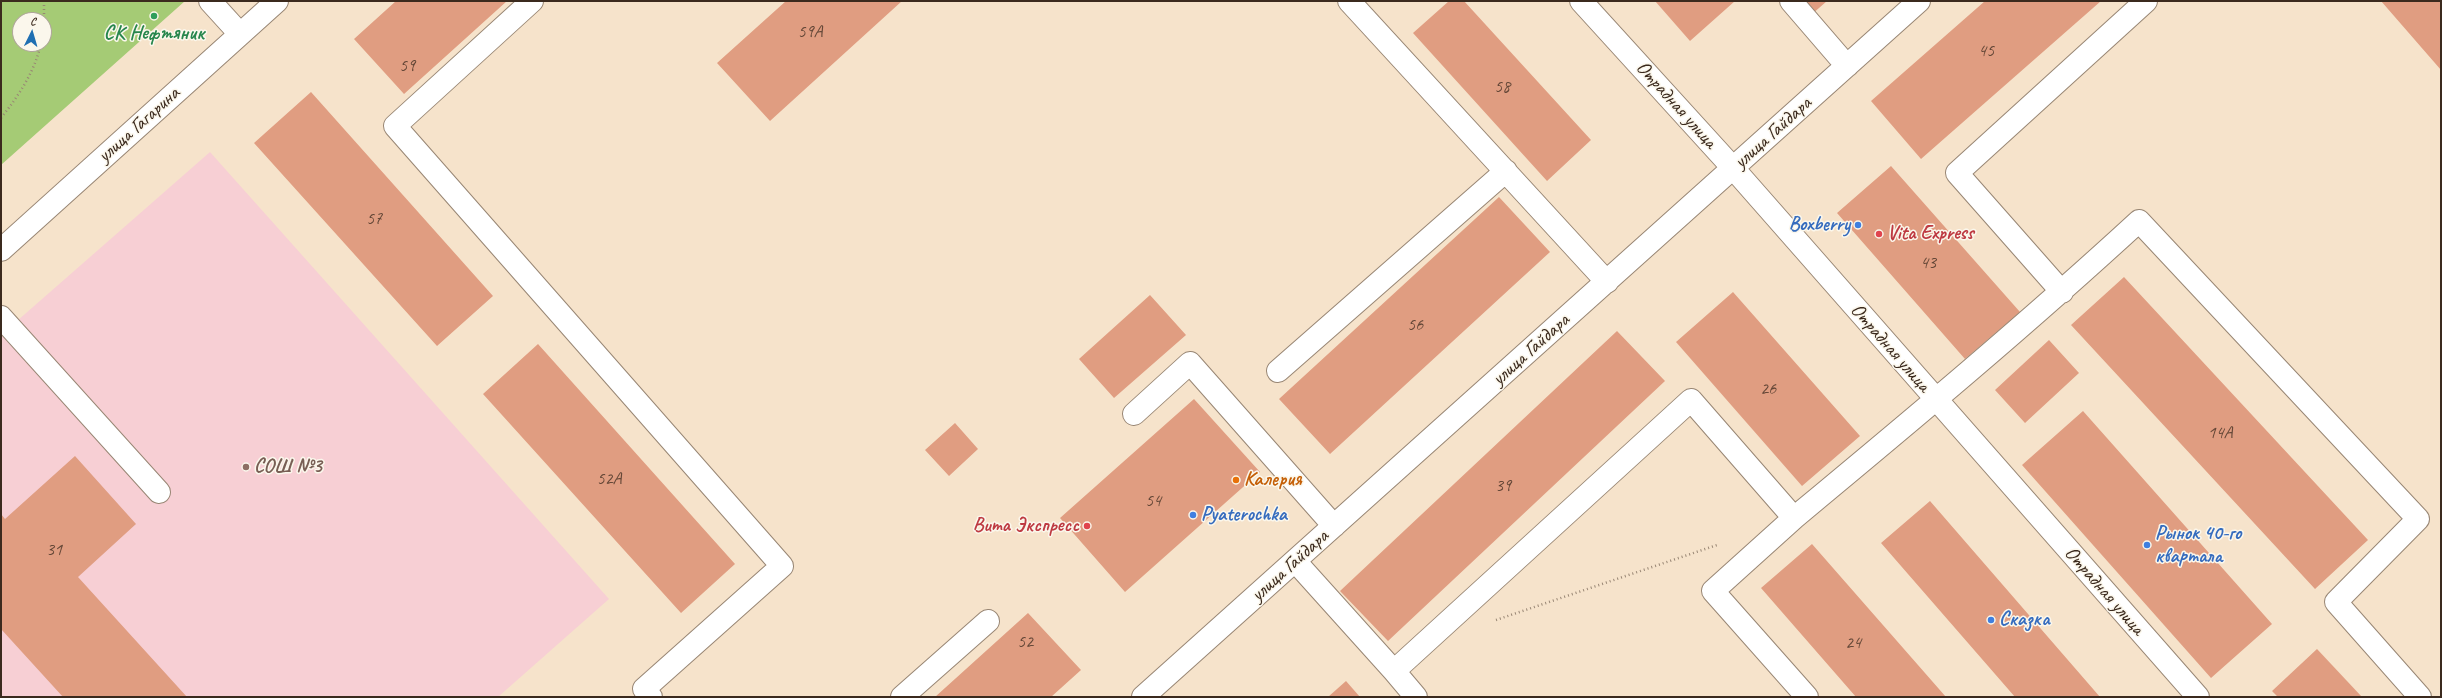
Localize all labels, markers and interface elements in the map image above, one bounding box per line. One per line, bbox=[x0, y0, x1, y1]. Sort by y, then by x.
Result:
marker: СК Нефтяник bbox=[149, 11, 159, 21]
north arrow bbox=[12, 12, 52, 52]
text: С bbox=[30, 14, 36, 28]
house number: 59А bbox=[797, 21, 823, 43]
place label: СК Нефтяник bbox=[104, 22, 204, 46]
house number: 45 bbox=[1978, 40, 1994, 62]
house number: 59 bbox=[399, 55, 415, 77]
street label: Отрадная улица bbox=[1630, 56, 1722, 154]
house number: 58 bbox=[1494, 76, 1510, 98]
street label: улица Гагарина bbox=[93, 82, 185, 168]
street label: улица Гайдара bbox=[1729, 92, 1817, 174]
house number: 57 bbox=[366, 208, 382, 230]
place label: Boxberry bbox=[1789, 213, 1850, 237]
marker: Boxberry bbox=[1853, 220, 1863, 230]
place label: Vita Express bbox=[1887, 222, 1974, 246]
marker: Vita Express bbox=[1874, 229, 1884, 239]
house number: 43 bbox=[1920, 252, 1936, 274]
street label: Отрадная улица bbox=[1845, 299, 1935, 397]
street label: улица Гайдара bbox=[1487, 309, 1575, 391]
house number: 56 bbox=[1407, 314, 1423, 336]
house number: 26 bbox=[1760, 378, 1776, 400]
house number: 14А bbox=[2207, 422, 2233, 444]
place label: СОШ №3 bbox=[254, 455, 322, 479]
marker: СОШ №3 bbox=[241, 462, 251, 472]
house number: 52А bbox=[596, 468, 622, 490]
place label: Калерия bbox=[1244, 468, 1302, 492]
marker: Калерия bbox=[1231, 475, 1241, 485]
house number: 39 bbox=[1495, 475, 1511, 497]
house number: 54 bbox=[1145, 490, 1161, 512]
place label: Pyaterochka bbox=[1201, 503, 1287, 527]
marker: Pyaterochka bbox=[1188, 510, 1198, 520]
place label: Вита Экспресс bbox=[973, 514, 1079, 538]
marker: Вита Экспресс bbox=[1082, 521, 1092, 531]
place label: Рынок 40-го квартала bbox=[2155, 522, 2241, 569]
street label: улица Гайдара bbox=[1246, 525, 1334, 607]
house number: 31 bbox=[46, 539, 62, 561]
marker: Рынок 40-го квартала bbox=[2142, 540, 2152, 550]
street label: Отрадная улица bbox=[2059, 542, 2149, 640]
place label: Сказка bbox=[1999, 608, 2050, 632]
marker: Сказка bbox=[1986, 615, 1996, 625]
house number: 52 bbox=[1017, 631, 1033, 653]
house number: 24 bbox=[1845, 632, 1861, 654]

